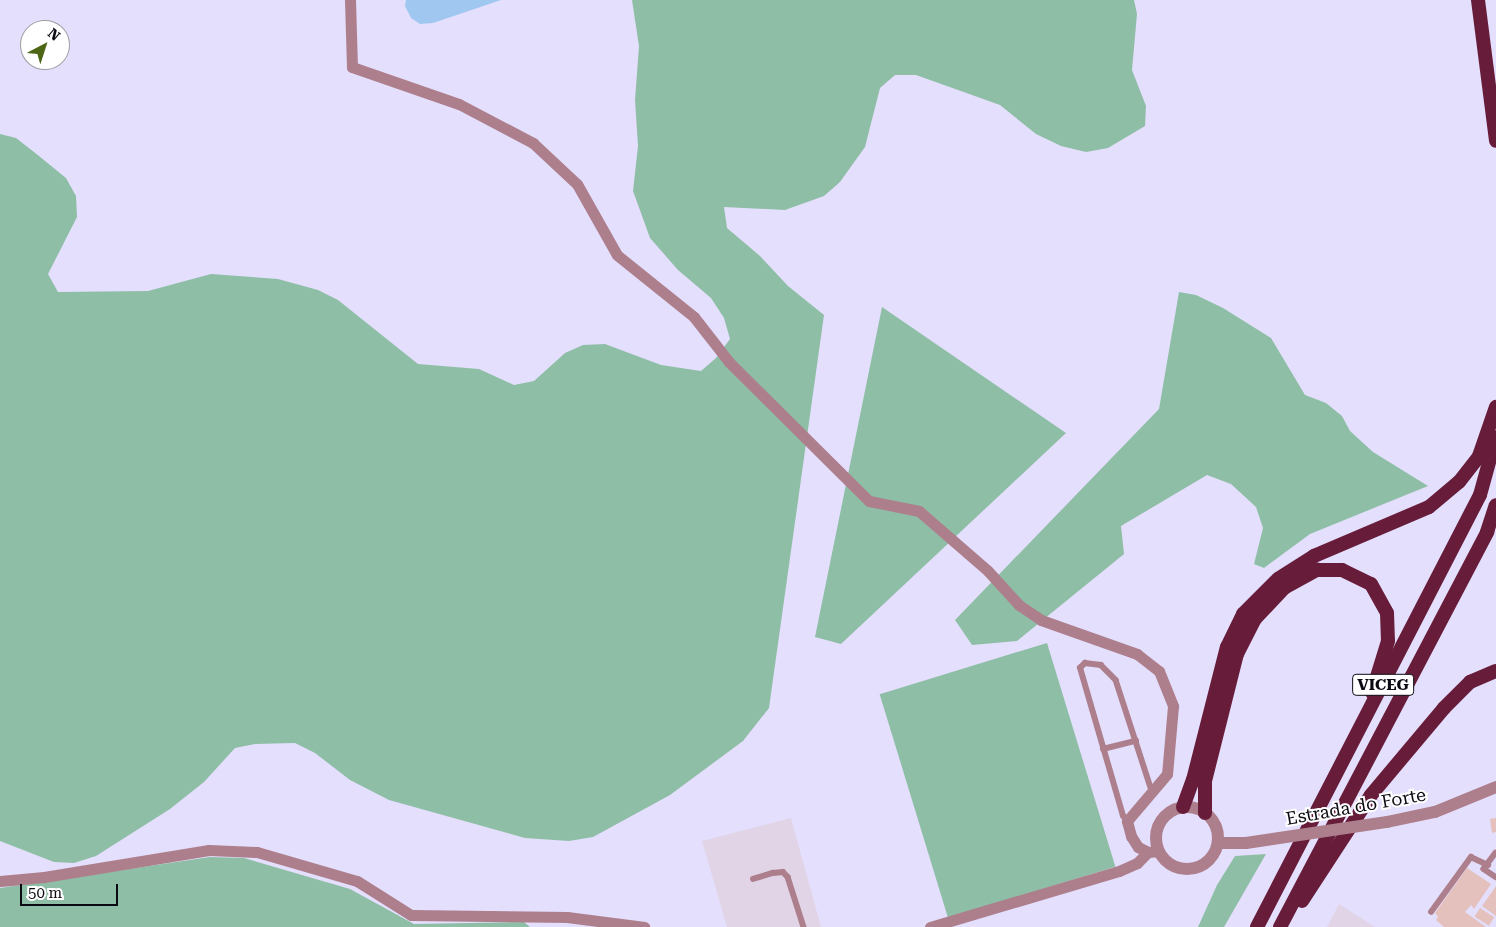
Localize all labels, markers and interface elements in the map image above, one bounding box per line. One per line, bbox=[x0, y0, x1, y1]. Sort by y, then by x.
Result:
north arrow bbox=[20, 20, 70, 70]
text: N bbox=[45, 25, 63, 44]
road number: VICEG bbox=[1352, 672, 1414, 698]
street label: Estrada do Forte bbox=[1284, 784, 1428, 830]
scale bar bbox=[22, 874, 120, 906]
text: 50 m bbox=[28, 884, 62, 902]

